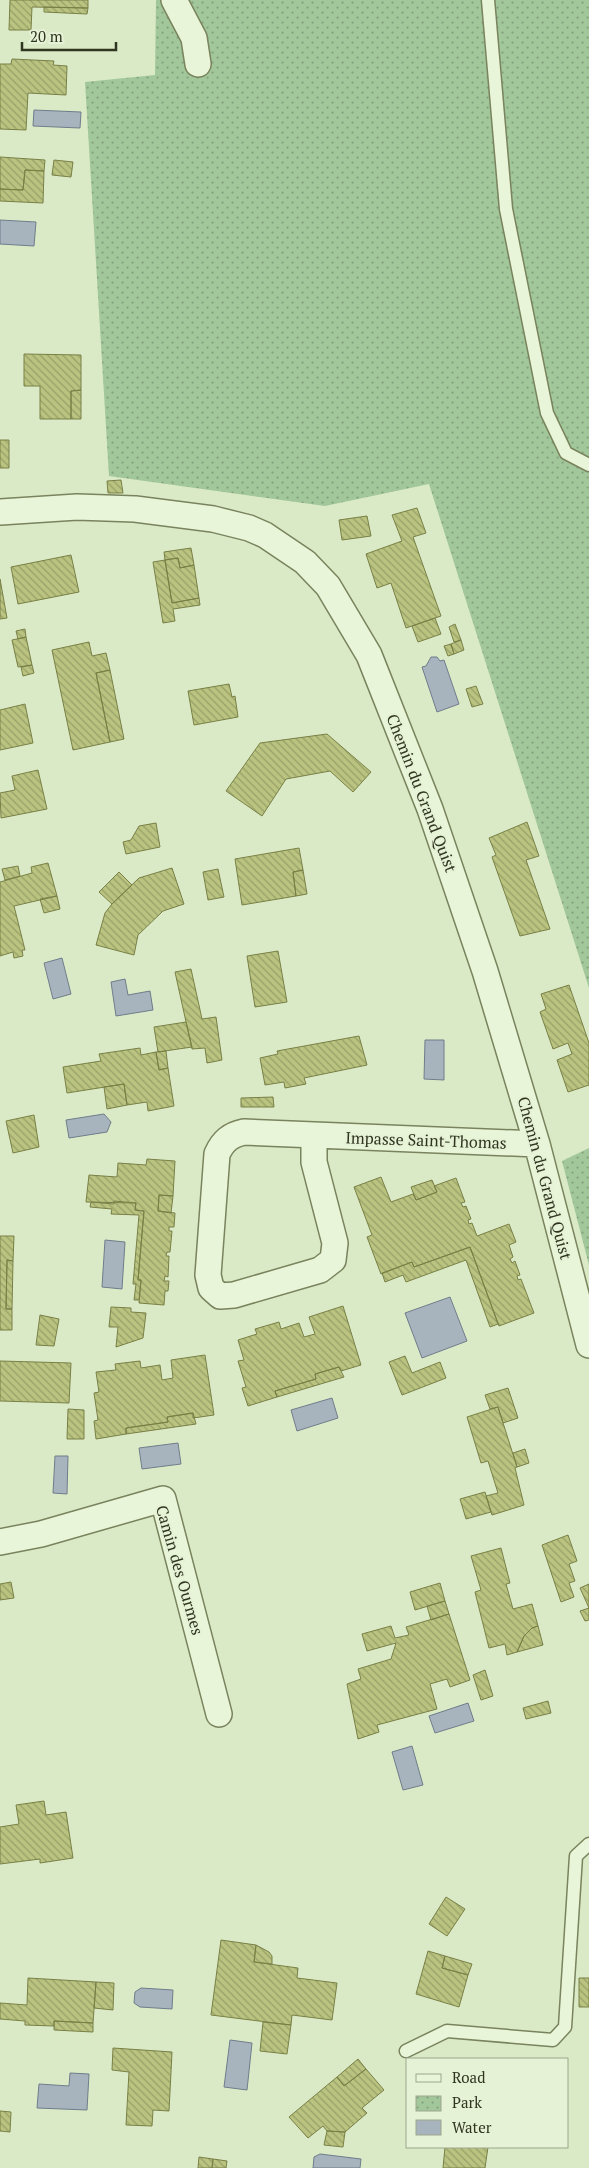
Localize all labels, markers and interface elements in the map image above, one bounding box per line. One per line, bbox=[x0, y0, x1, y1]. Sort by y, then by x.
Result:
scale bar bbox=[22, 20, 116, 52]
text: 20 m bbox=[30, 26, 63, 46]
street label: Chemin du Grand Quist bbox=[382, 711, 462, 875]
street label: Chemin du Grand Quist bbox=[513, 1094, 577, 1262]
street label: Impasse Saint-Thomas bbox=[345, 1126, 507, 1154]
street label: Camin des Ourmes bbox=[151, 1503, 209, 1638]
legend bbox=[406, 2058, 569, 2148]
text: Road bbox=[452, 2067, 485, 2087]
text: Park bbox=[452, 2092, 482, 2112]
text: Water bbox=[452, 2117, 492, 2137]

